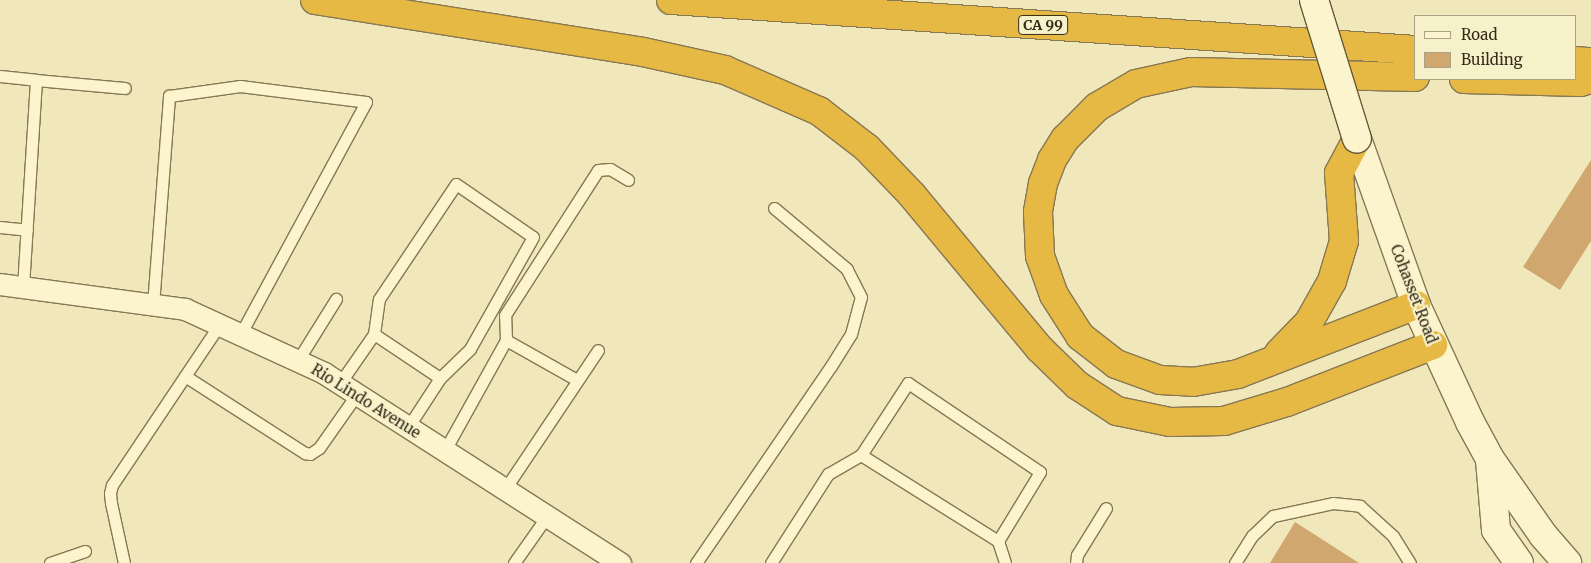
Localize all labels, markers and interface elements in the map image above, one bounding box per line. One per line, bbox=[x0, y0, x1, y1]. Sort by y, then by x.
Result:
road number: CA 99 bbox=[1018, 14, 1068, 36]
legend bbox=[1414, 15, 1576, 80]
text: Road bbox=[1461, 25, 1497, 44]
text: Building bbox=[1461, 50, 1523, 69]
street label: Cohasset Road bbox=[1387, 242, 1441, 346]
street label: Rio Lindo Avenue bbox=[308, 360, 424, 442]

